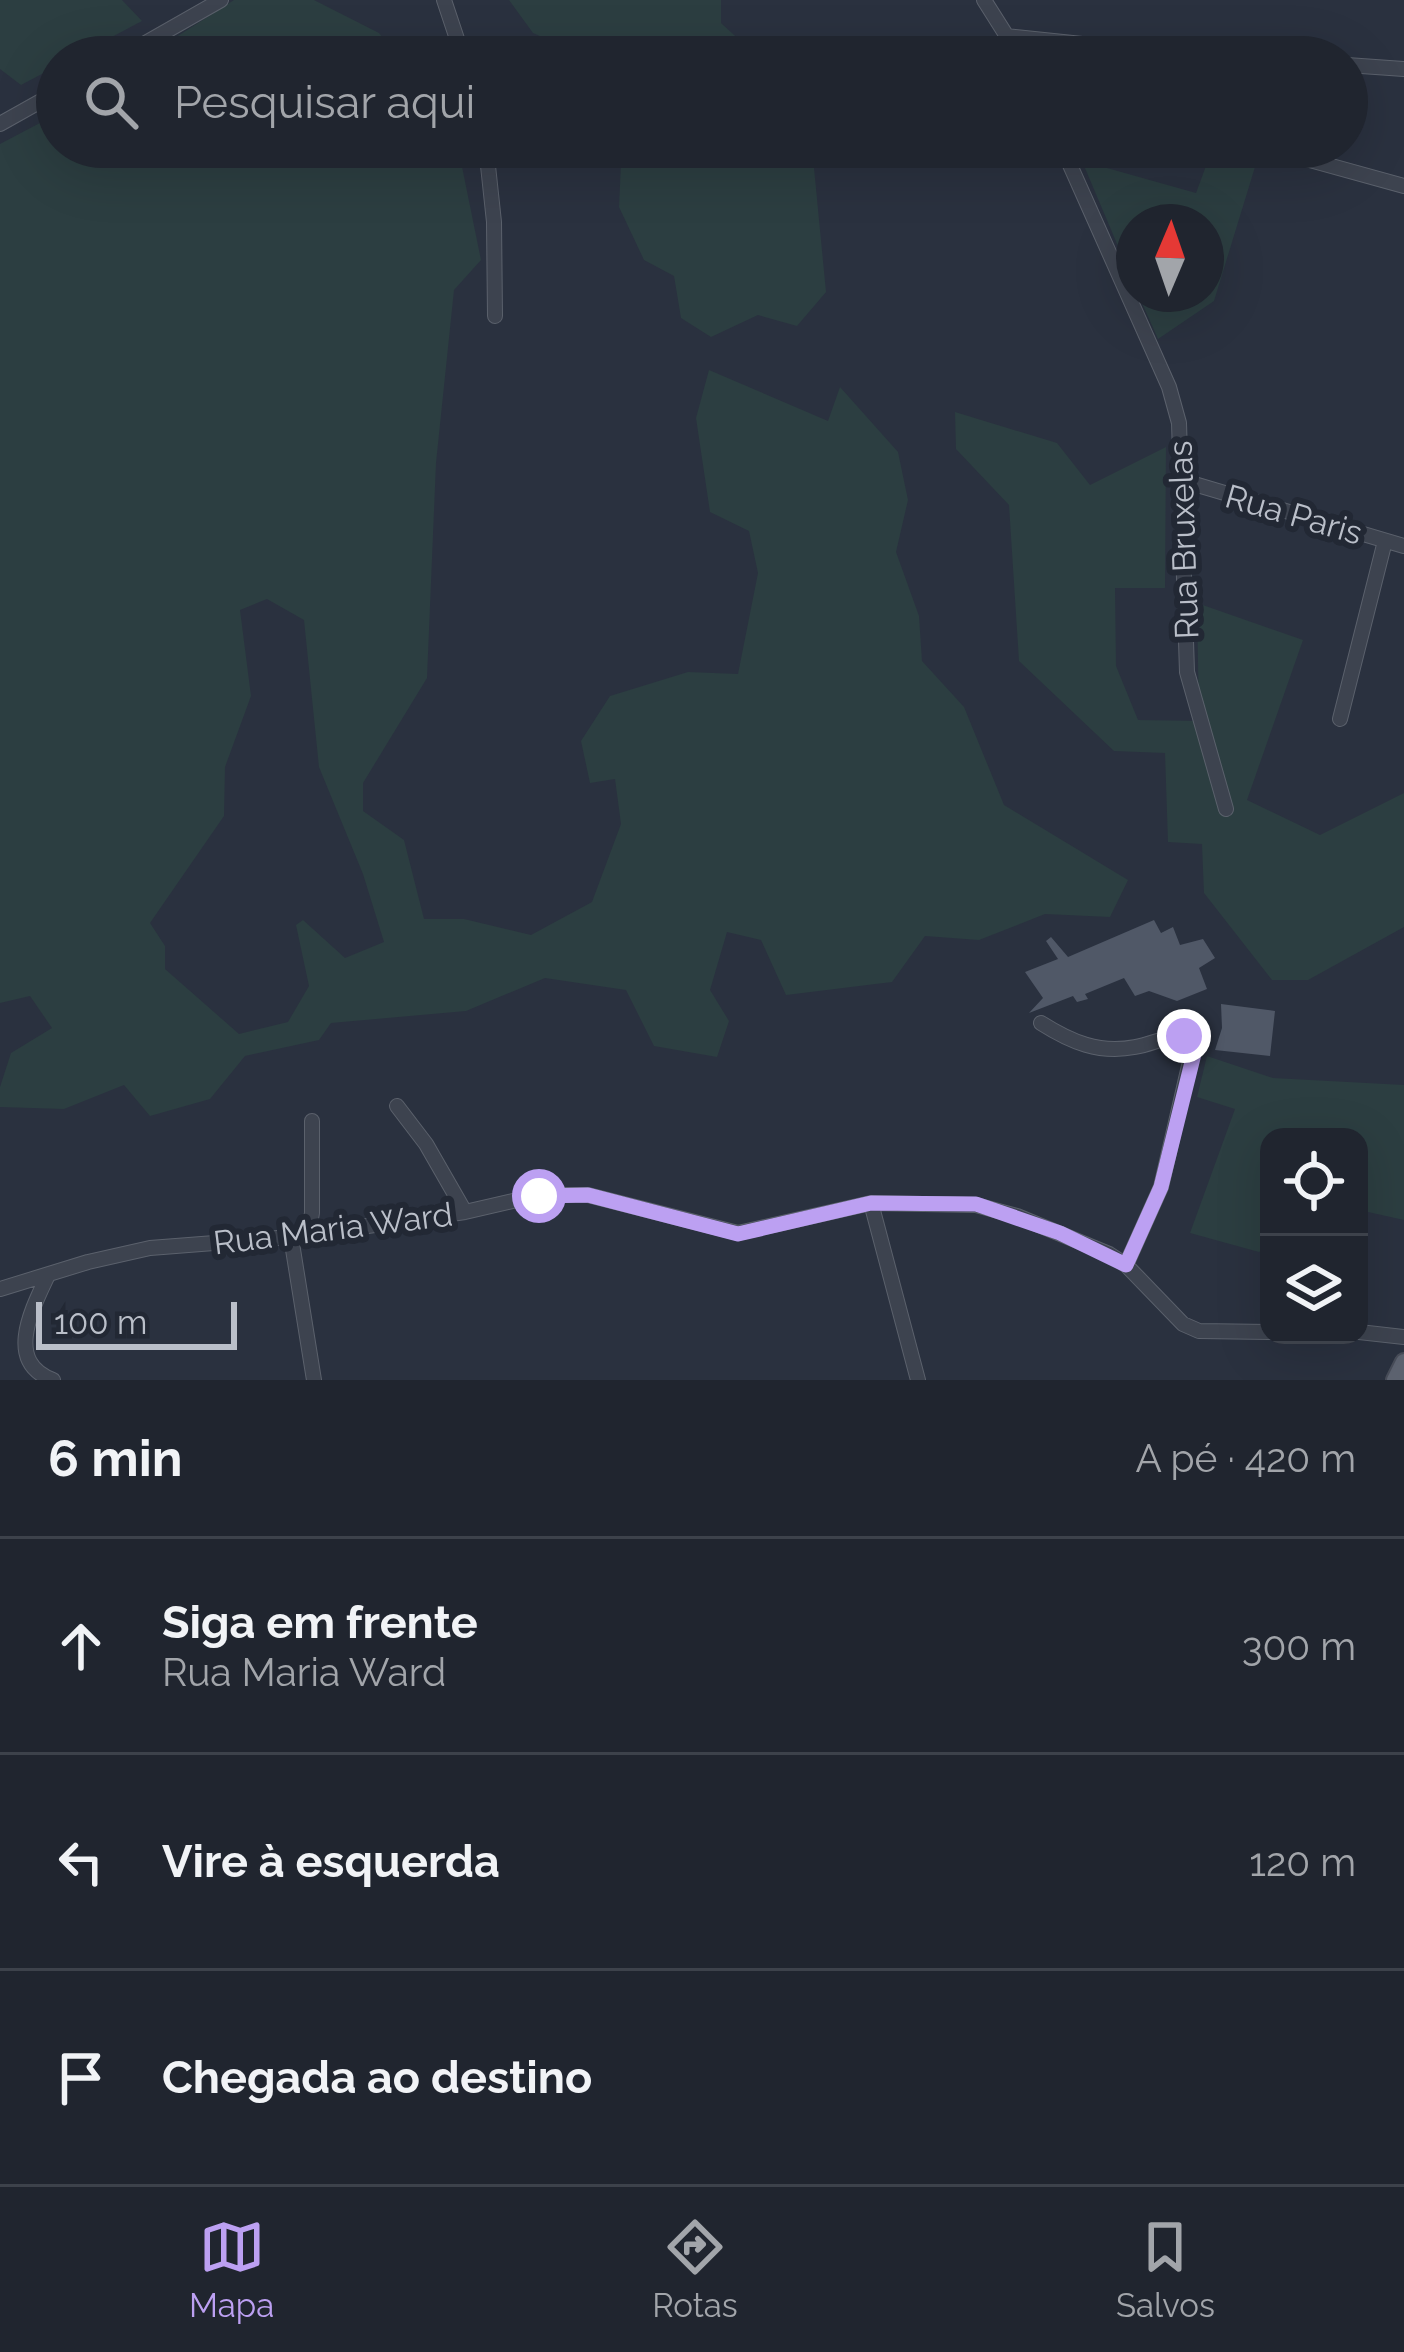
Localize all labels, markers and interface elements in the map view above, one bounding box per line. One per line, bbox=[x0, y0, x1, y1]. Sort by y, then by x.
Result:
search box bbox=[36, 36, 1368, 168]
icon: search bbox=[78, 69, 144, 135]
text: Pesquisar aqui bbox=[174, 76, 475, 129]
north arrow bbox=[1116, 204, 1224, 312]
street label: Rua Bruxelas bbox=[1161, 440, 1206, 640]
street label: Rua Paris bbox=[1221, 476, 1367, 553]
route end bbox=[1157, 1009, 1211, 1063]
map controls bbox=[1260, 1128, 1368, 1344]
button: locate bbox=[1260, 1128, 1368, 1236]
route start bbox=[512, 1169, 566, 1223]
street label: Rua Maria Ward bbox=[211, 1194, 455, 1263]
button: layers bbox=[1260, 1236, 1368, 1344]
scale bar bbox=[36, 1296, 237, 1349]
text: 100 m bbox=[54, 1303, 147, 1342]
text: 6 min bbox=[48, 1428, 183, 1488]
text: A pé · 420 m bbox=[1135, 1435, 1356, 1481]
text: Siga em frente bbox=[162, 1596, 478, 1649]
icon: ahead bbox=[48, 1613, 114, 1679]
text: 300 m bbox=[1242, 1623, 1356, 1669]
text: Rua Maria Ward bbox=[162, 1649, 446, 1695]
icon: left bbox=[48, 1829, 114, 1895]
text: Vire à esquerda bbox=[162, 1835, 500, 1888]
text: 120 m bbox=[1249, 1839, 1356, 1885]
icon: arrive bbox=[48, 2045, 114, 2111]
text: Chegada ao destino bbox=[162, 2051, 592, 2104]
tab: Mapa bbox=[189, 2214, 274, 2325]
tab: Rotas bbox=[652, 2214, 738, 2325]
tab: Salvos bbox=[1116, 2214, 1215, 2325]

